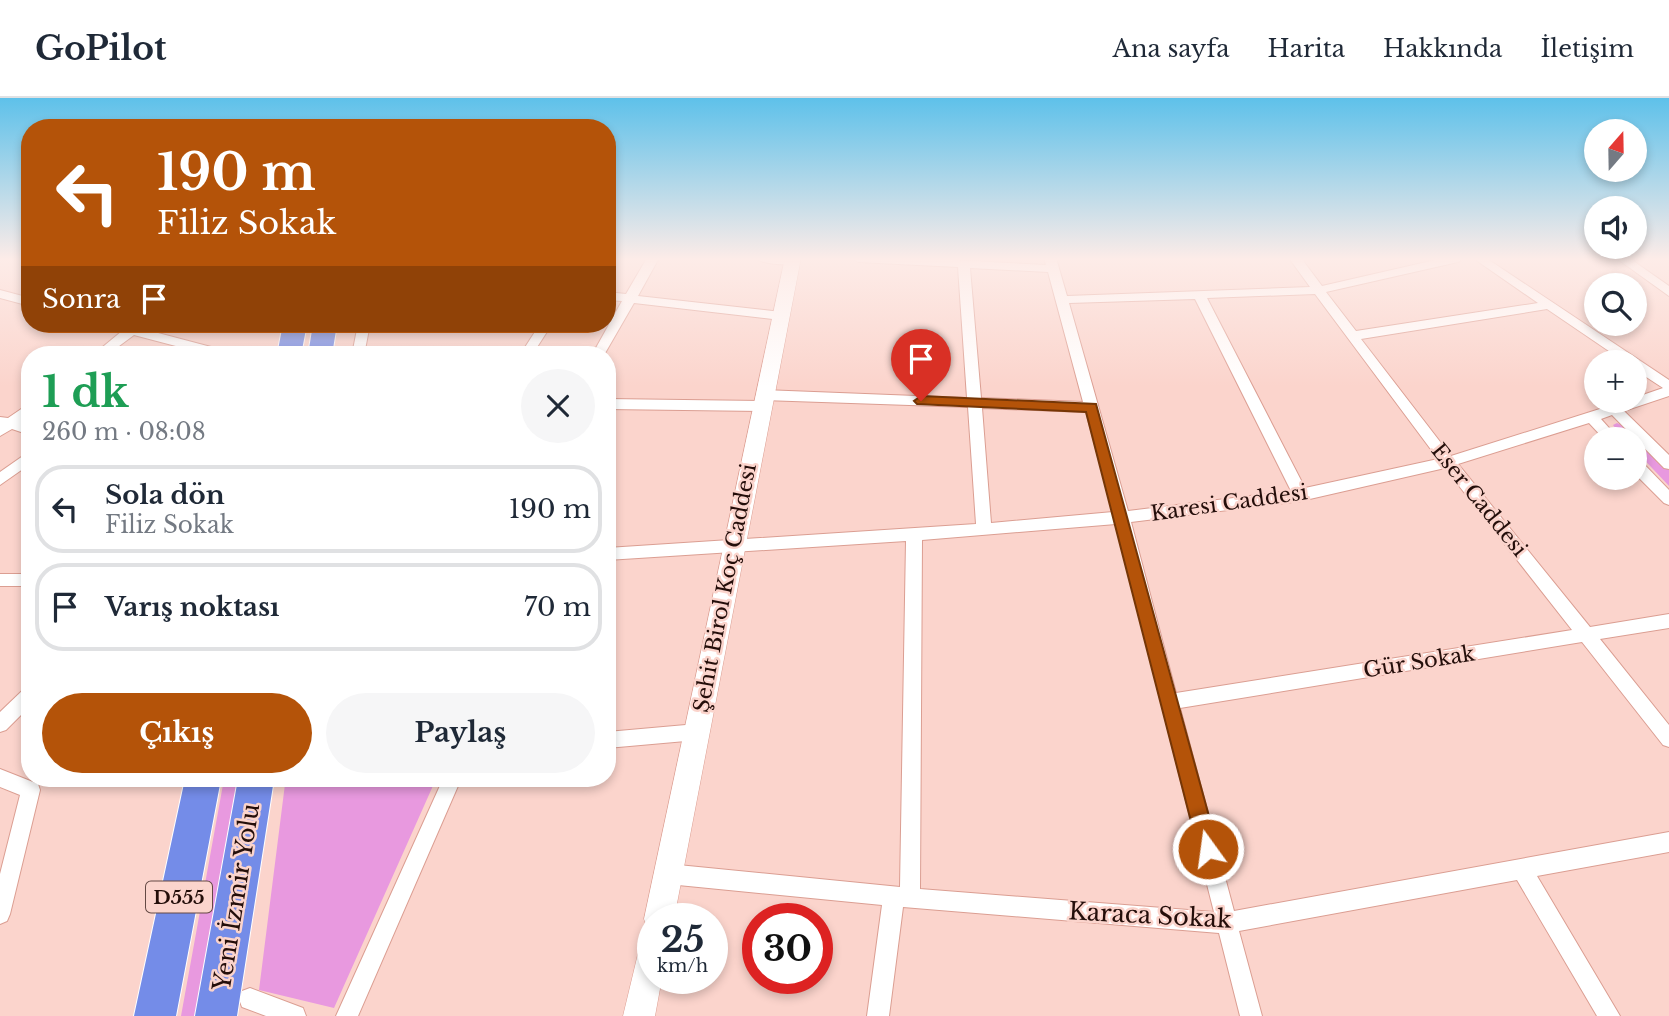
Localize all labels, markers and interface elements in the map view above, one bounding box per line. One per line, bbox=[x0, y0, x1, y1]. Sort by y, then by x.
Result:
text: GoPilot bbox=[35, 28, 167, 69]
text: Ana sayfa bbox=[1112, 34, 1230, 63]
text: Harita bbox=[1268, 34, 1345, 63]
text: Hakkında bbox=[1383, 34, 1502, 63]
text: İletişim bbox=[1540, 34, 1634, 63]
north arrow bbox=[1584, 119, 1647, 182]
map controls bbox=[1584, 119, 1647, 490]
text: 190 m bbox=[157, 142, 316, 203]
icon: left bbox=[42, 147, 133, 238]
button: sound bbox=[1584, 196, 1647, 259]
text: Filiz Sokak bbox=[157, 203, 336, 243]
button: search bbox=[1584, 273, 1647, 336]
icon: arrive bbox=[135, 280, 173, 318]
text: Sonra bbox=[42, 283, 121, 315]
pin bbox=[891, 329, 951, 401]
icon: arrive bbox=[902, 340, 940, 378]
button: + bbox=[1584, 350, 1647, 413]
text: 1 dk bbox=[42, 366, 129, 418]
button: close bbox=[521, 369, 595, 443]
text: 260 m · 08:08 bbox=[42, 418, 206, 446]
button: − bbox=[1584, 427, 1647, 490]
street label: Eser Caddesi bbox=[1426, 438, 1532, 562]
street label: Şehit Birol Koç Caddesi bbox=[688, 461, 762, 715]
text: Sola dön bbox=[105, 479, 225, 511]
street label: Karesi Caddesi bbox=[1149, 479, 1309, 527]
icon: left bbox=[46, 490, 84, 528]
text: 190 m bbox=[509, 493, 591, 525]
text: Filiz Sokak bbox=[105, 511, 234, 539]
icon: arrive bbox=[46, 588, 84, 626]
text: Varış noktası bbox=[105, 591, 280, 623]
text: 70 m bbox=[524, 591, 591, 623]
street label: Gür Sokak bbox=[1361, 640, 1477, 684]
button: Çıkış bbox=[42, 693, 312, 773]
button: Paylaş bbox=[326, 693, 595, 773]
street label: Yeni İzmir Yolu bbox=[207, 801, 265, 994]
position arrow bbox=[1171, 812, 1245, 886]
road number: D555 bbox=[146, 882, 212, 912]
street label: Karaca Sokak bbox=[1068, 896, 1233, 934]
speed limit sign: 30 bbox=[742, 903, 833, 994]
text: 25 bbox=[661, 918, 704, 961]
text: km/h bbox=[657, 955, 708, 977]

